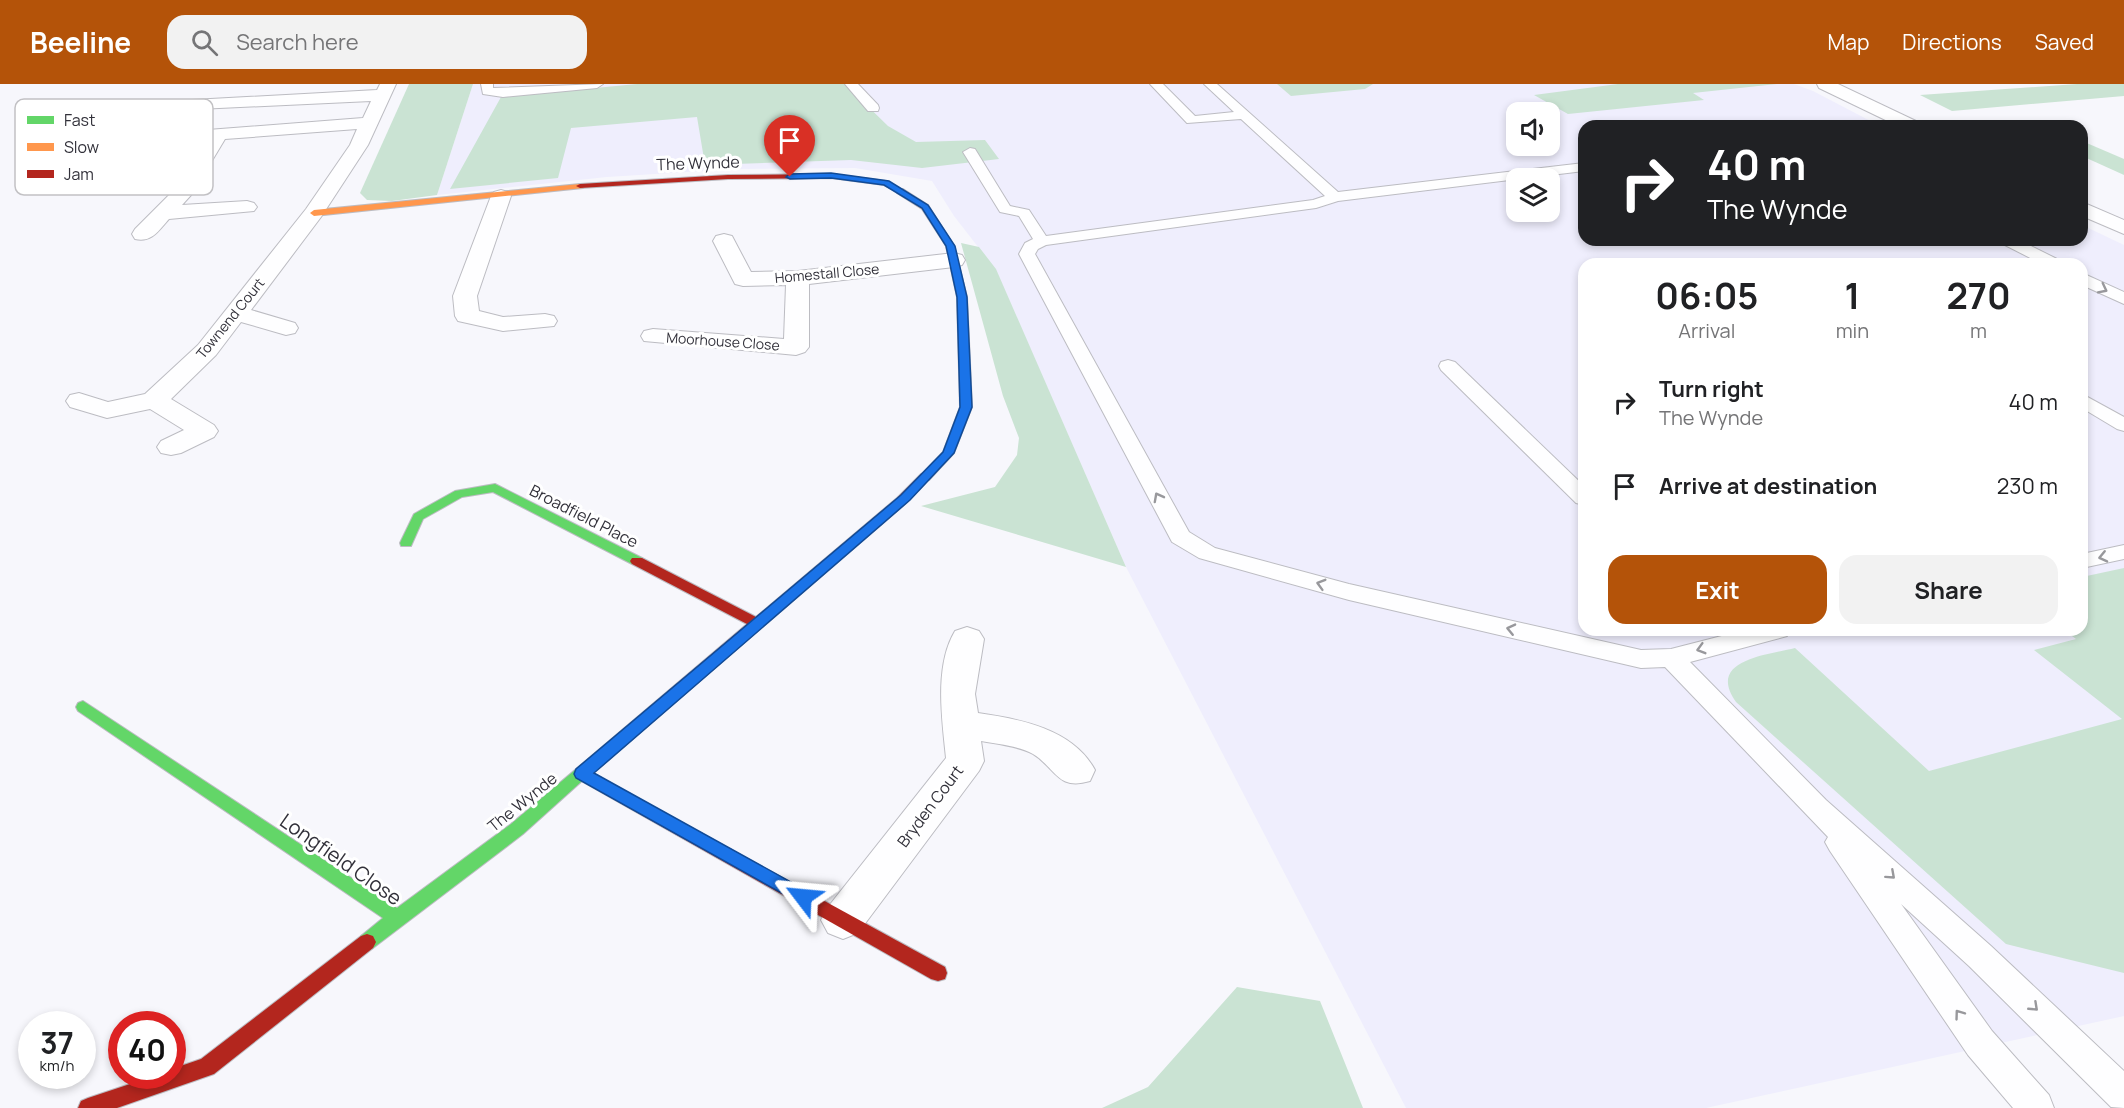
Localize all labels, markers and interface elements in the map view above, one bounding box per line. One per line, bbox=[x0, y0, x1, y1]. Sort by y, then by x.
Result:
search box bbox=[167, 15, 587, 69]
text: Beeline bbox=[30, 23, 131, 61]
icon: search bbox=[188, 26, 221, 59]
text: Search here bbox=[236, 27, 359, 57]
text: Map bbox=[1828, 28, 1869, 56]
text: Directions bbox=[1902, 28, 2002, 56]
text: Saved bbox=[2035, 28, 2094, 56]
legend bbox=[15, 99, 213, 195]
map controls bbox=[1506, 102, 1560, 222]
button: sound bbox=[1506, 102, 1560, 156]
text: Fast bbox=[64, 109, 95, 131]
pin bbox=[764, 115, 815, 177]
icon: arrive bbox=[773, 124, 806, 157]
text: 40 m bbox=[1707, 135, 1806, 193]
text: Slow bbox=[64, 136, 99, 158]
icon: right bbox=[1608, 144, 1686, 222]
street label: The Wynde bbox=[656, 151, 740, 175]
text: Jam bbox=[64, 163, 94, 185]
button: layers bbox=[1506, 168, 1560, 222]
text: The Wynde bbox=[1707, 190, 1848, 227]
street label: Homestall Close bbox=[774, 259, 880, 287]
text: 06:05 bbox=[1655, 271, 1758, 320]
text: 1 bbox=[1845, 271, 1860, 320]
text: 270 bbox=[1946, 271, 2011, 320]
street label: Townend Court bbox=[192, 273, 269, 362]
one-way arrow bbox=[2097, 281, 2108, 293]
text: Arrival bbox=[1678, 317, 1735, 344]
text: min bbox=[1836, 317, 1869, 344]
text: m bbox=[1970, 317, 1987, 344]
street label: Moorhouse Close bbox=[666, 328, 780, 354]
text: Turn right bbox=[1659, 374, 1764, 404]
icon: right bbox=[1608, 386, 1641, 419]
text: 40 m bbox=[2009, 387, 2058, 417]
text: The Wynde bbox=[1659, 404, 1763, 431]
icon: arrive bbox=[1608, 470, 1641, 503]
text: Arrive at destination bbox=[1659, 471, 1877, 501]
text: 230 m bbox=[1997, 471, 2058, 501]
street label: Broadfield Place bbox=[526, 479, 642, 553]
one-way arrow bbox=[1154, 493, 1165, 504]
one-way arrow bbox=[2098, 549, 2108, 562]
button: Exit bbox=[1608, 555, 1827, 624]
button: Share bbox=[1839, 555, 2058, 624]
one-way arrow bbox=[1316, 579, 1327, 591]
one-way arrow bbox=[1506, 624, 1516, 637]
one-way arrow bbox=[1696, 642, 1707, 654]
street label: Bryden Court bbox=[892, 760, 968, 852]
street label: The Wynde bbox=[483, 767, 561, 837]
street label: Longfield Close bbox=[275, 807, 407, 911]
position arrow bbox=[771, 865, 835, 929]
one-way arrow bbox=[1884, 868, 1895, 879]
one-way arrow bbox=[2027, 1000, 2038, 1011]
one-way arrow bbox=[1956, 1009, 1967, 1020]
speed limit sign: 40 bbox=[108, 1011, 186, 1089]
text: 37 bbox=[40, 1022, 74, 1063]
text: km/h bbox=[40, 1055, 74, 1076]

